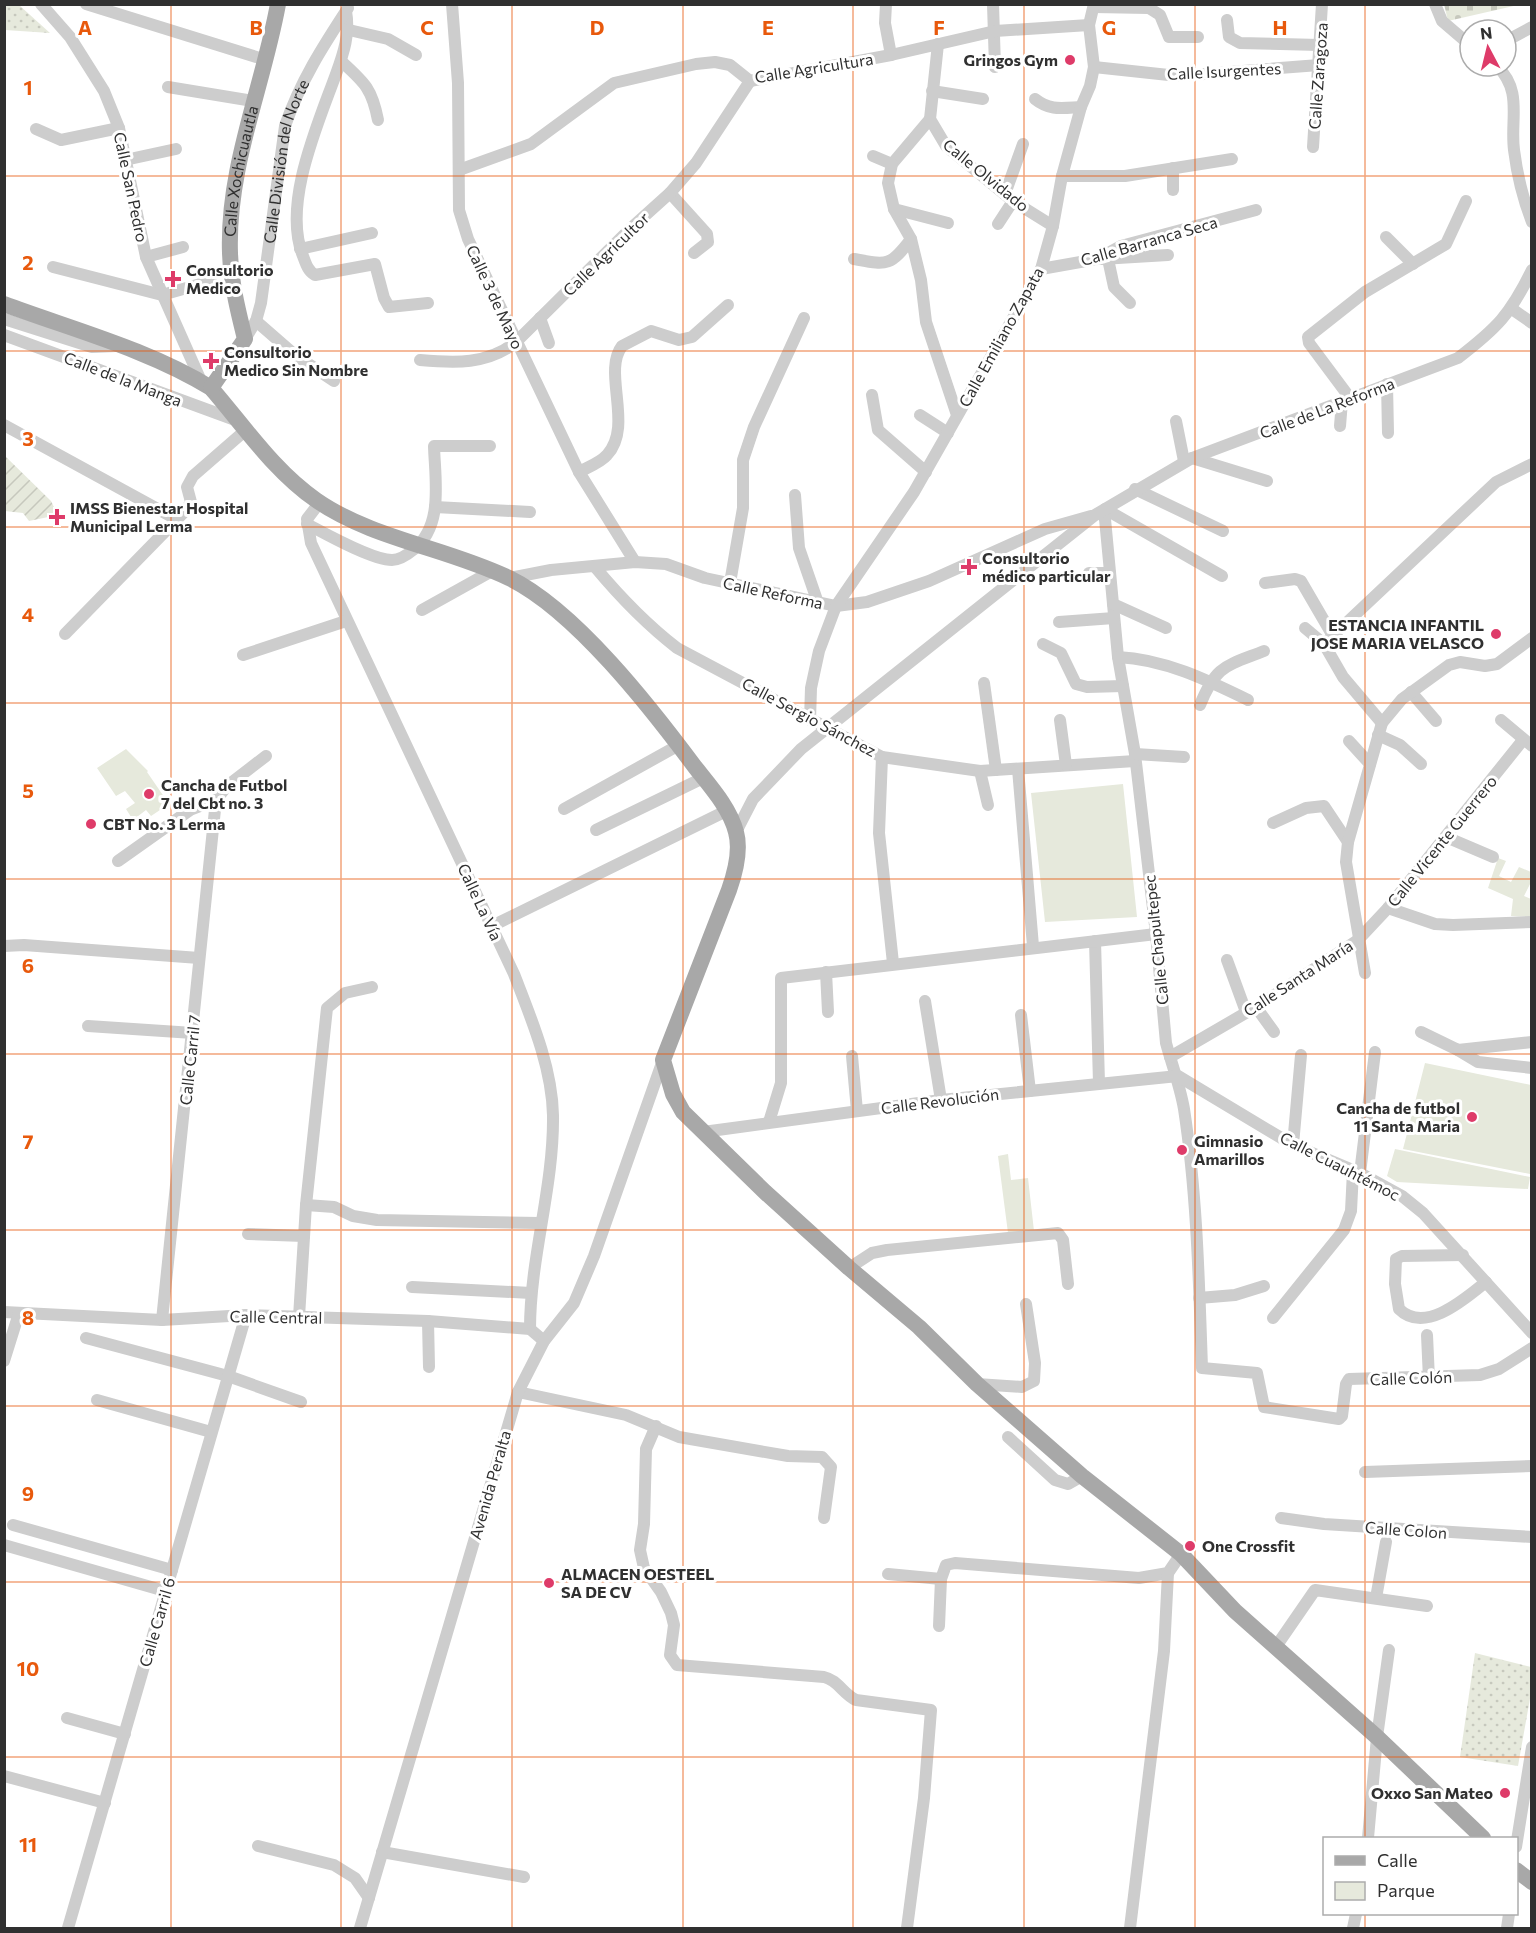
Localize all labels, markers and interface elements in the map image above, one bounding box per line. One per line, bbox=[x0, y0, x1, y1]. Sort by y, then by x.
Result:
text: A bbox=[78, 15, 92, 39]
text: B bbox=[249, 15, 263, 39]
text: C bbox=[420, 15, 434, 39]
text: D bbox=[590, 15, 604, 39]
text: E bbox=[762, 15, 774, 39]
text: F bbox=[933, 15, 945, 39]
text: G bbox=[1102, 15, 1116, 39]
text: H bbox=[1273, 15, 1288, 39]
north arrow bbox=[1458, 18, 1518, 78]
street label: Calle Zaragoza bbox=[1304, 22, 1331, 130]
text: N bbox=[1479, 22, 1493, 43]
street label: Calle Agricultura bbox=[753, 49, 875, 86]
place label: Gringos Gym bbox=[963, 50, 1058, 69]
marker: Gringos Gym bbox=[1063, 53, 1077, 67]
street label: Calle Isurgentes bbox=[1166, 58, 1282, 83]
text: 1 bbox=[23, 75, 33, 99]
street label: Calle División del Norte bbox=[259, 76, 313, 245]
street label: Calle Xochicuautla bbox=[220, 103, 262, 237]
street label: Calle San Pedro bbox=[111, 130, 152, 244]
street label: Calle Olvidado bbox=[940, 134, 1033, 215]
street label: Calle Agricultor bbox=[559, 207, 653, 299]
street label: Calle Barranca Seca bbox=[1078, 212, 1219, 269]
street label: Calle 3 de Mayo bbox=[463, 242, 528, 352]
text: 2 bbox=[22, 250, 34, 274]
place label: Consultorio Medico bbox=[186, 260, 274, 297]
street label: Calle Emiliano Zapata bbox=[954, 264, 1047, 410]
marker: Consultorio Medico bbox=[164, 270, 182, 288]
place label: Consultorio Medico Sin Nombre bbox=[224, 342, 368, 379]
street label: Calle de la Manga bbox=[62, 347, 185, 410]
marker: Consultorio Medico Sin Nombre bbox=[202, 352, 220, 370]
street label: Calle de La Reforma bbox=[1257, 373, 1397, 442]
text: 3 bbox=[22, 426, 34, 450]
place label: IMSS Bienestar Hospital Municipal Lerma bbox=[70, 498, 248, 535]
marker: IMSS Bienestar Hospital Municipal Lerma bbox=[48, 508, 66, 526]
place label: Consultorio médico particular bbox=[982, 548, 1111, 585]
marker: Consultorio médico particular bbox=[960, 558, 978, 576]
street label: Calle Reforma bbox=[721, 573, 825, 612]
text: 4 bbox=[22, 602, 34, 626]
place label: ESTANCIA INFANTIL JOSE MARIA VELASCO bbox=[1311, 615, 1484, 652]
marker: ESTANCIA INFANTIL JOSE MARIA VELASCO bbox=[1489, 627, 1503, 641]
street label: Calle Sergio Sánchez bbox=[739, 673, 879, 760]
street label: Calle Vicente Guerrero bbox=[1383, 771, 1500, 910]
place label: Cancha de Futbol 7 del Cbt no. 3 bbox=[161, 775, 287, 812]
text: 5 bbox=[22, 778, 34, 802]
marker: Cancha de Futbol 7 del Cbt no. 3 bbox=[142, 787, 156, 801]
place label: CBT No. 3 Lerma bbox=[103, 814, 226, 833]
marker: CBT No. 3 Lerma bbox=[84, 817, 98, 831]
street label: Calle La Vía bbox=[454, 860, 507, 943]
street label: Calle Chapultepec bbox=[1139, 874, 1172, 1006]
street label: Calle Santa María bbox=[1240, 935, 1356, 1020]
text: 6 bbox=[22, 953, 34, 977]
street label: Calle Carril 7 bbox=[175, 1014, 204, 1106]
street label: Calle Revolución bbox=[880, 1084, 1000, 1117]
place label: Cancha de futbol 11 Santa Maria bbox=[1336, 1098, 1460, 1135]
marker: Cancha de futbol 11 Santa Maria bbox=[1465, 1110, 1479, 1124]
street label: Calle Cuauhtémoc bbox=[1277, 1127, 1403, 1204]
text: 7 bbox=[23, 1129, 34, 1153]
place label: Gimnasio Amarillos bbox=[1194, 1131, 1265, 1168]
marker: Gimnasio Amarillos bbox=[1175, 1143, 1189, 1157]
text: 8 bbox=[22, 1305, 34, 1329]
street label: Calle Central bbox=[229, 1306, 323, 1327]
street label: Calle Colón bbox=[1370, 1367, 1452, 1388]
street label: Avenida Peralta bbox=[465, 1428, 514, 1542]
text: 9 bbox=[22, 1481, 34, 1505]
street label: Calle Colon bbox=[1364, 1517, 1448, 1542]
place label: One Crossfit bbox=[1202, 1536, 1295, 1555]
marker: One Crossfit bbox=[1183, 1539, 1197, 1553]
place label: ALMACEN OESTEEL SA DE CV bbox=[561, 1564, 714, 1601]
street label: Calle Carril 6 bbox=[135, 1575, 178, 1669]
marker: ALMACEN OESTEEL SA DE CV bbox=[542, 1576, 556, 1590]
text: 10 bbox=[17, 1656, 39, 1680]
place label: Oxxo San Mateo bbox=[1371, 1783, 1493, 1802]
marker: Oxxo San Mateo bbox=[1498, 1786, 1512, 1800]
text: 11 bbox=[19, 1832, 37, 1856]
legend bbox=[1323, 1837, 1518, 1915]
text: Calle bbox=[1377, 1849, 1417, 1871]
text: Parque bbox=[1377, 1879, 1435, 1901]

